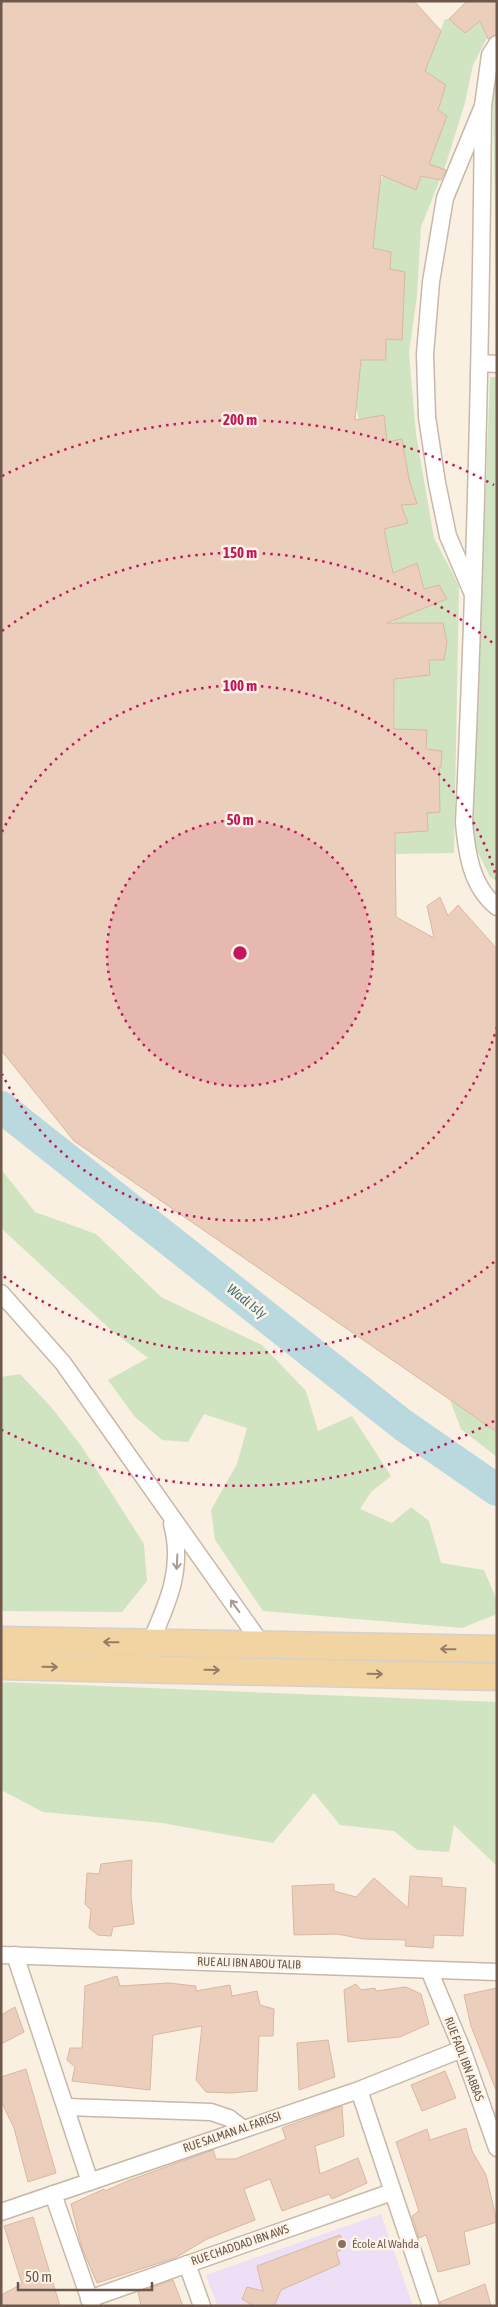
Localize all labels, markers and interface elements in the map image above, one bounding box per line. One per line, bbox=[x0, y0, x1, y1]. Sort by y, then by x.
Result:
text: 200 m bbox=[223, 411, 257, 428]
text: 150 m bbox=[223, 544, 257, 561]
text: 100 m bbox=[223, 677, 257, 694]
text: 50 m bbox=[227, 811, 254, 828]
centre of rings bbox=[231, 944, 249, 962]
water label: Wadi Isly bbox=[224, 1281, 270, 1322]
one-way arrow bbox=[172, 1554, 181, 1570]
one-way arrow bbox=[230, 1599, 240, 1613]
one-way arrow bbox=[103, 1637, 119, 1647]
one-way arrow bbox=[440, 1644, 456, 1654]
one-way arrow bbox=[42, 1662, 58, 1672]
one-way arrow bbox=[204, 1665, 220, 1675]
one-way arrow bbox=[367, 1670, 383, 1679]
street label: RUE ALI IBN ABOU TALIB bbox=[197, 1954, 301, 1972]
street label: RUE FADL IBN ABBAS bbox=[442, 2015, 486, 2103]
street label: RUE SALMAN AL FARISSI bbox=[181, 2109, 283, 2155]
street label: RUE CHADDAD IBN AWS bbox=[189, 2222, 291, 2268]
place label: École Al Wahda bbox=[352, 2237, 419, 2251]
marker: École Al Wahda bbox=[336, 2238, 348, 2250]
scale bar bbox=[18, 2260, 151, 2292]
text: 50 m bbox=[25, 2268, 52, 2285]

